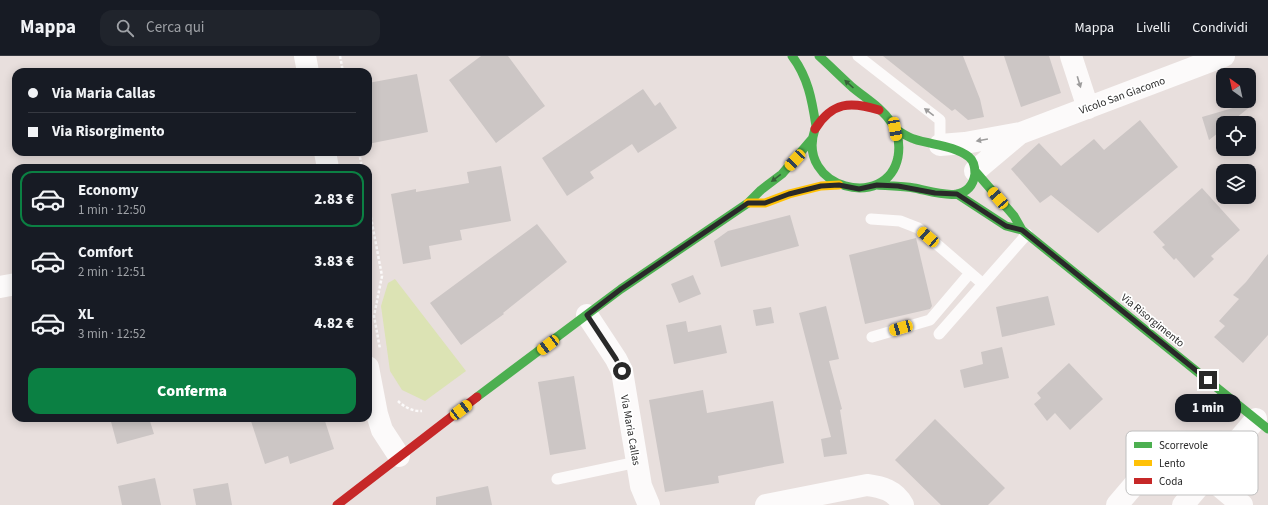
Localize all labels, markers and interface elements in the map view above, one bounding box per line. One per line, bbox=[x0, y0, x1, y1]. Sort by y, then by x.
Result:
search box bbox=[100, 10, 380, 46]
text: Mappa bbox=[20, 14, 76, 41]
icon: search bbox=[114, 17, 136, 39]
text: Cerca qui bbox=[146, 17, 205, 38]
text: Mappa bbox=[1074, 18, 1114, 38]
text: Livelli bbox=[1136, 18, 1170, 38]
text: Condividi bbox=[1192, 18, 1248, 38]
north arrow bbox=[1216, 68, 1256, 108]
map controls bbox=[1216, 68, 1256, 204]
street label: Vicolo San Giacomo bbox=[1077, 73, 1167, 118]
one-way arrow bbox=[1076, 76, 1082, 88]
one-way arrow bbox=[844, 80, 855, 89]
text: Via Maria Callas bbox=[52, 83, 156, 104]
one-way arrow bbox=[924, 107, 934, 116]
car bbox=[887, 116, 903, 142]
button: locate bbox=[1216, 116, 1256, 156]
text: Via Risorgimento bbox=[52, 121, 165, 142]
one-way arrow bbox=[976, 137, 989, 143]
car bbox=[782, 147, 808, 173]
button: layers bbox=[1216, 164, 1256, 204]
one-way arrow bbox=[771, 174, 782, 182]
text: Economy bbox=[78, 180, 139, 201]
icon: car bbox=[30, 181, 66, 217]
car bbox=[986, 185, 1010, 211]
text: 2.83 € bbox=[314, 189, 354, 210]
text: 1 min · 12:50 bbox=[78, 201, 146, 219]
car bbox=[915, 225, 941, 249]
text: Comfort bbox=[78, 242, 133, 263]
icon: car bbox=[30, 243, 66, 279]
text: 3.83 € bbox=[314, 251, 354, 272]
text: 2 min · 12:51 bbox=[78, 263, 146, 281]
street label: Via Risorgimento bbox=[1118, 290, 1188, 351]
text: XL bbox=[78, 304, 94, 325]
icon: car bbox=[30, 305, 66, 341]
text: 4.82 € bbox=[314, 313, 354, 334]
car bbox=[888, 319, 914, 337]
text: 3 min · 12:52 bbox=[78, 325, 146, 343]
car bbox=[535, 333, 561, 357]
route start bbox=[613, 362, 631, 380]
button: Conferma bbox=[28, 368, 356, 414]
route end bbox=[1199, 371, 1217, 389]
street label: Via Maria Callas bbox=[617, 394, 644, 467]
callout: 1 min bbox=[1175, 394, 1241, 422]
car bbox=[448, 398, 474, 422]
text: 1 min bbox=[1192, 399, 1224, 417]
legend bbox=[1126, 431, 1258, 495]
text: Scorrevole bbox=[1159, 438, 1209, 453]
text: Lento bbox=[1159, 456, 1185, 471]
text: Coda bbox=[1159, 474, 1183, 489]

